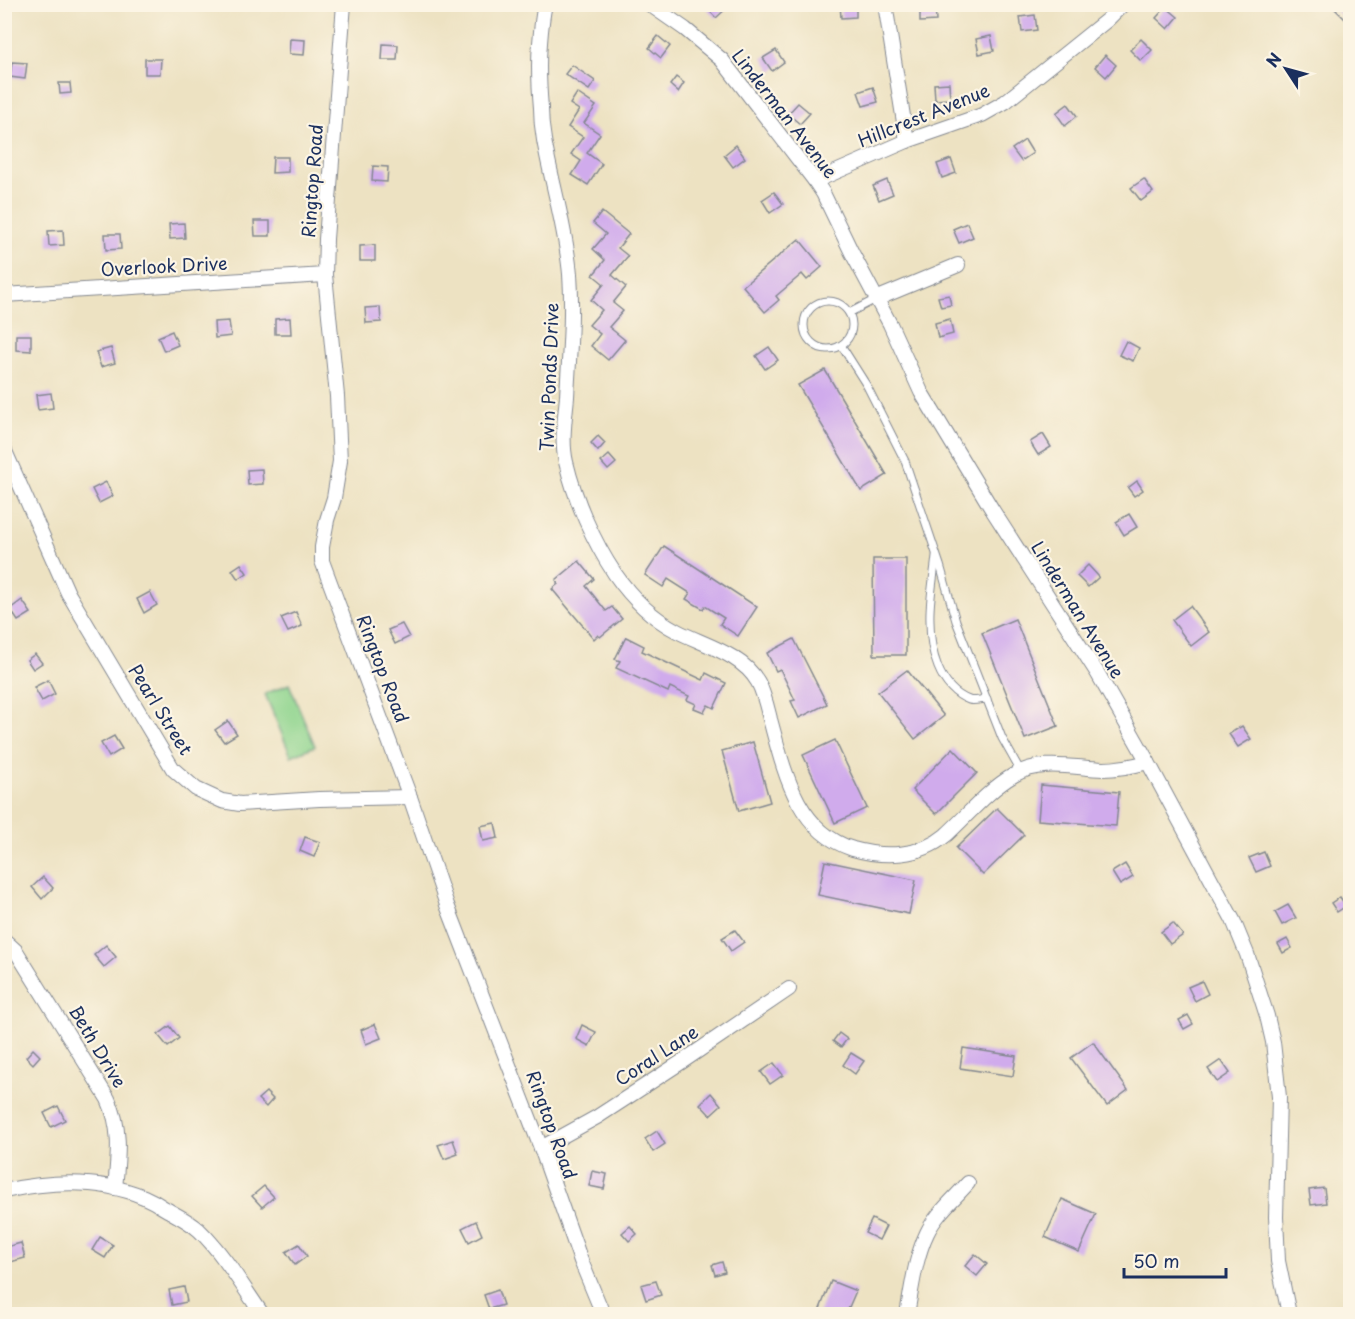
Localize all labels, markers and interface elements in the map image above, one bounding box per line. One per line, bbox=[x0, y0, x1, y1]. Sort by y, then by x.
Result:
north arrow bbox=[1256, 39, 1316, 99]
street label: Linderman Avenue bbox=[726, 43, 844, 184]
text: N bbox=[1260, 47, 1286, 72]
street label: Hillcrest Avenue bbox=[853, 76, 994, 153]
street label: Ringtop Road bbox=[294, 123, 329, 239]
street label: Overlook Drive bbox=[100, 249, 228, 282]
street label: Twin Ponds Drive bbox=[532, 302, 565, 452]
street label: Linderman Avenue bbox=[1025, 535, 1132, 683]
street label: Ringtop Road bbox=[350, 610, 416, 726]
street label: Pearl Street bbox=[123, 659, 200, 760]
street label: Beth Drive bbox=[63, 1000, 134, 1093]
street label: Coral Lane bbox=[609, 1018, 703, 1092]
street label: Ringtop Road bbox=[520, 1066, 585, 1183]
scale bar bbox=[1124, 1241, 1226, 1279]
text: 50 m bbox=[1133, 1247, 1180, 1274]

